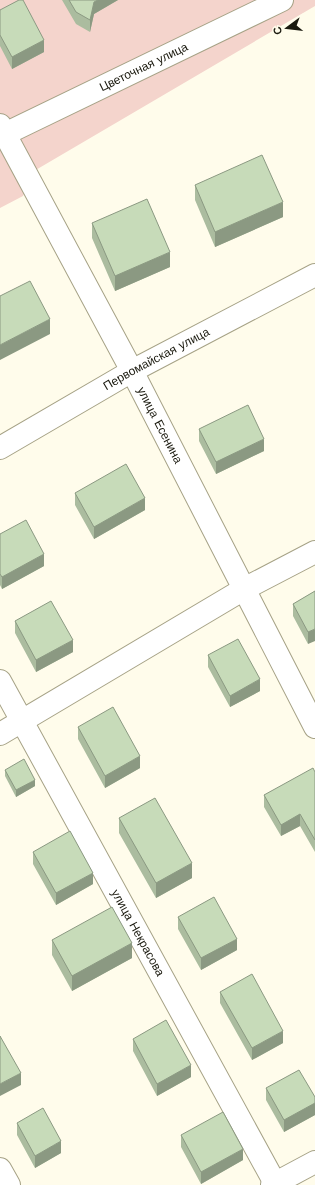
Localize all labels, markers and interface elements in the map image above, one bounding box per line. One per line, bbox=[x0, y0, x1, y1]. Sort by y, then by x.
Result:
north arrow bbox=[267, 8, 307, 48]
text: С bbox=[271, 25, 285, 36]
street label: Цветочная улица bbox=[97, 40, 190, 94]
street label: Первомайская улица bbox=[101, 325, 212, 393]
street label: улица Есенина bbox=[134, 384, 185, 466]
street label: улица Некрасова bbox=[108, 887, 167, 979]

